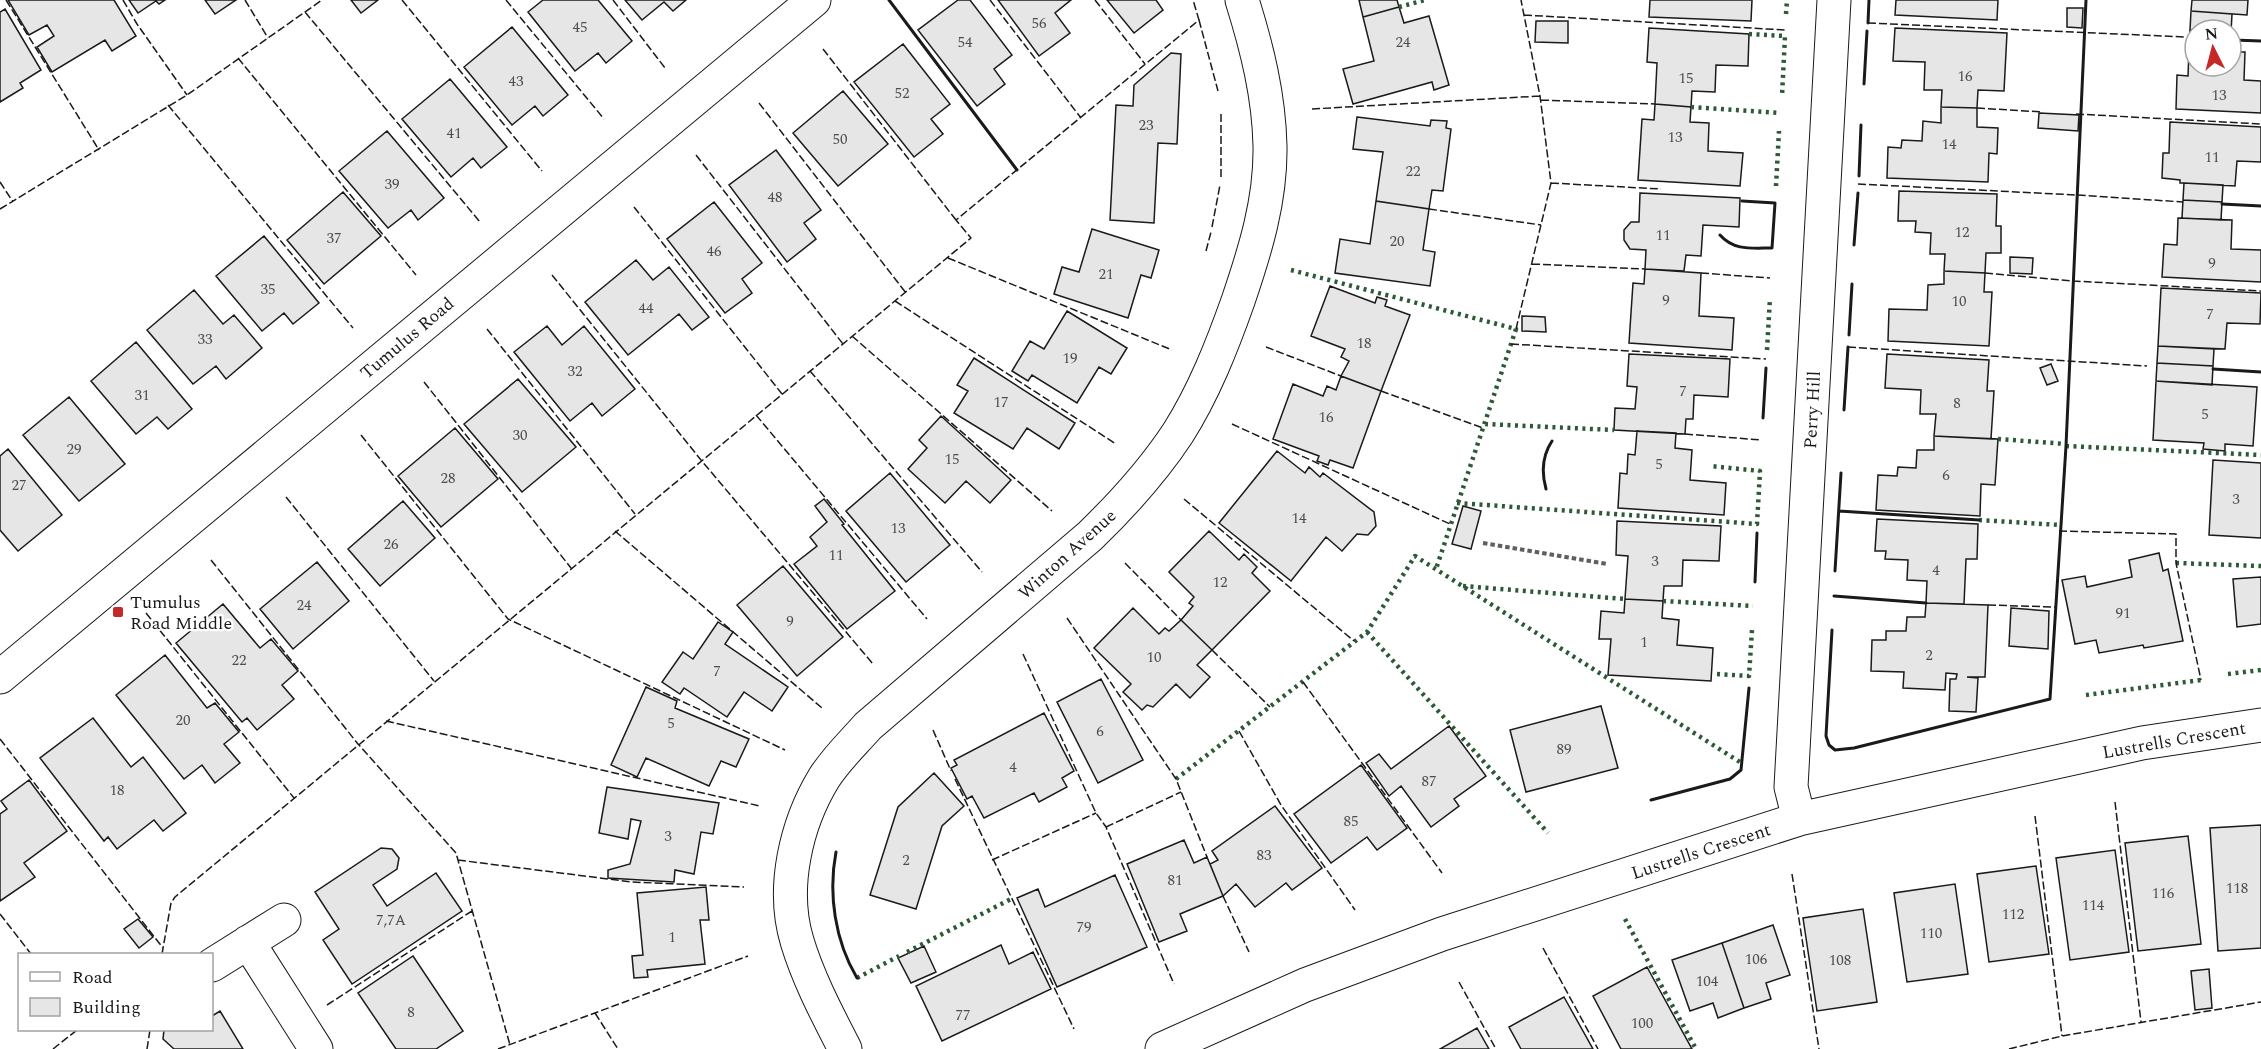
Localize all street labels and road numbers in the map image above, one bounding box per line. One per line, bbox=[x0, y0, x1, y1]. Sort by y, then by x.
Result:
street label: Tumulus Road bbox=[354, 291, 460, 386]
street label: Perry Hill bbox=[1797, 370, 1828, 450]
street label: Winton Avenue bbox=[1012, 503, 1122, 606]
street label: Lustrells Crescent bbox=[2100, 715, 2248, 766]
street label: Lustrells Crescent bbox=[1628, 816, 1774, 887]

